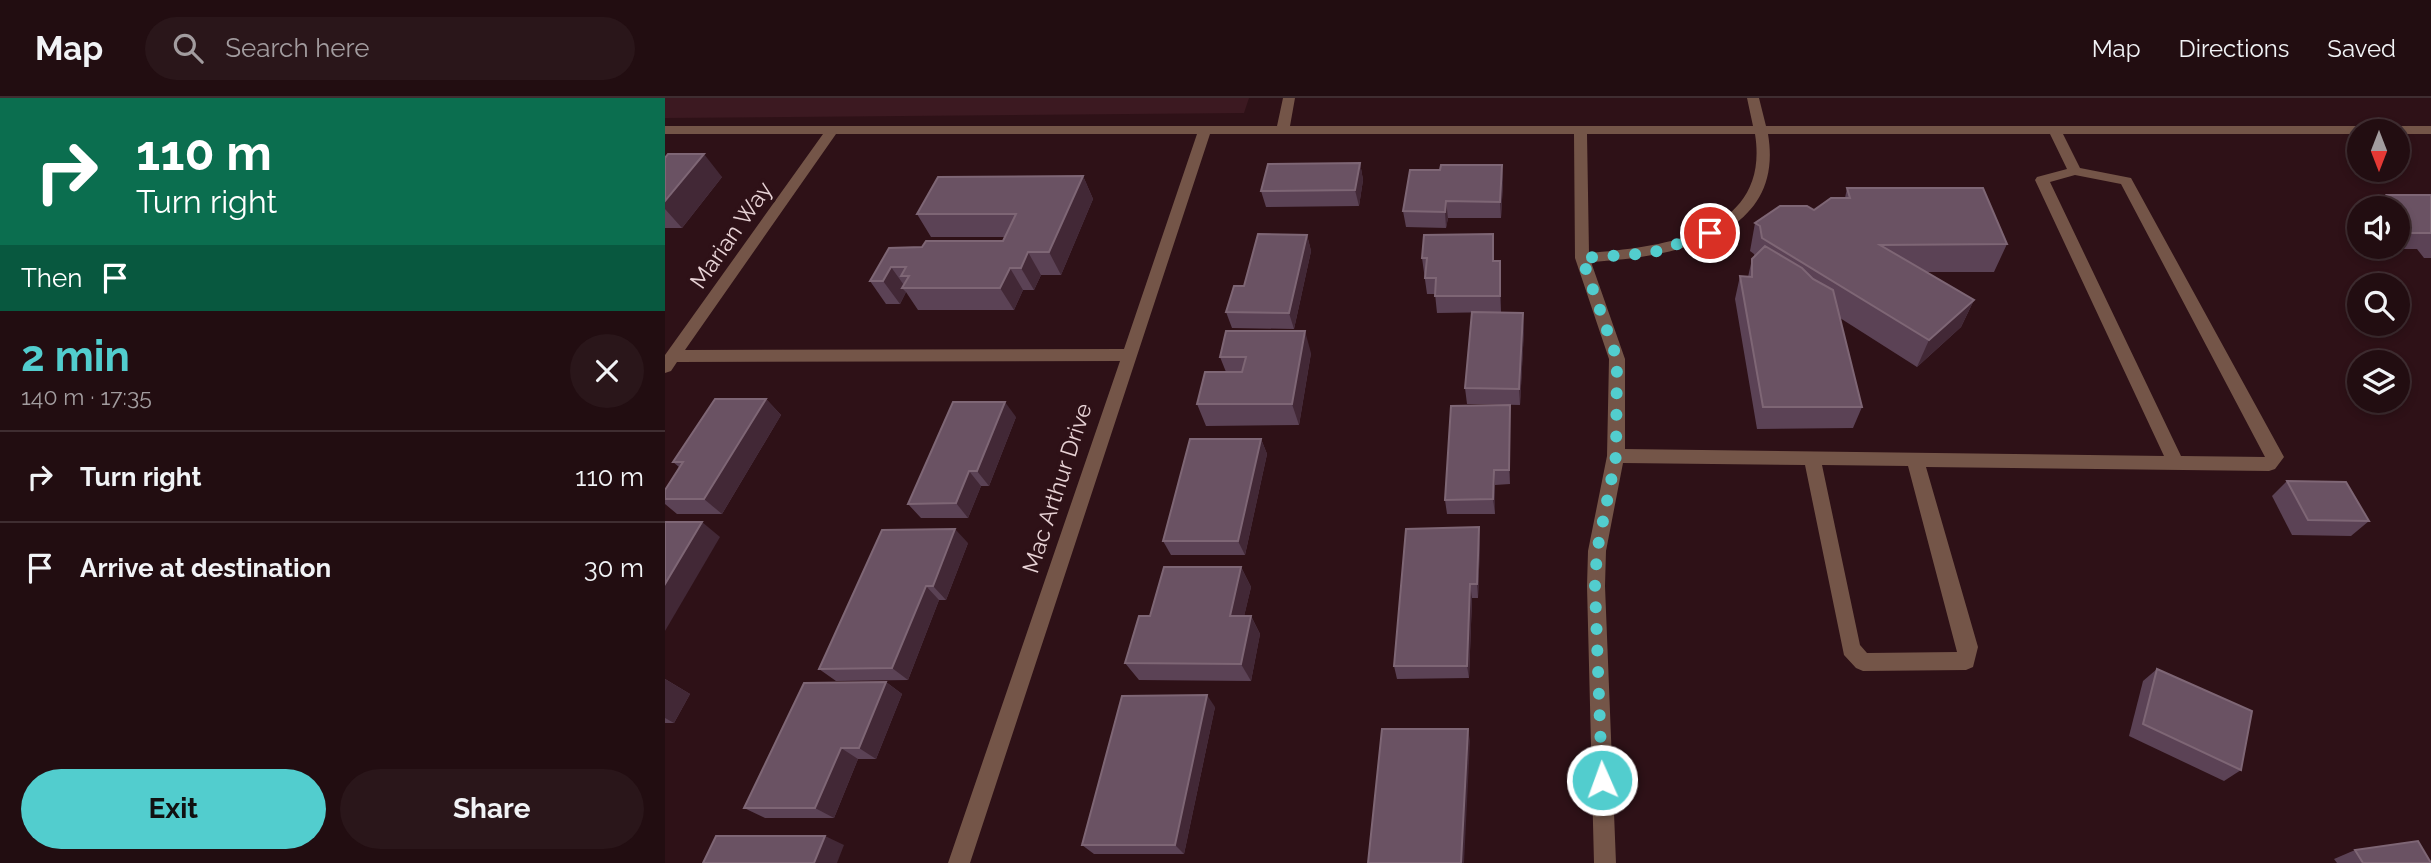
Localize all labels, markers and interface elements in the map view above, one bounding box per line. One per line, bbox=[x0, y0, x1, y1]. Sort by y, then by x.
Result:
search box bbox=[145, 17, 635, 80]
text: Map bbox=[35, 29, 103, 68]
icon: search bbox=[169, 29, 207, 67]
text: Search here bbox=[225, 33, 370, 63]
text: Map bbox=[2092, 34, 2141, 63]
text: Directions bbox=[2179, 34, 2289, 63]
text: Saved bbox=[2327, 34, 2396, 63]
north arrow bbox=[2347, 119, 2410, 182]
map controls bbox=[2347, 119, 2410, 413]
text: 110 m bbox=[136, 124, 272, 181]
icon: right bbox=[21, 126, 112, 217]
street label: Marian Way bbox=[684, 176, 777, 293]
text: Turn right bbox=[136, 183, 277, 220]
button: sound bbox=[2347, 196, 2410, 259]
pin bbox=[1680, 203, 1740, 263]
icon: arrive bbox=[1691, 214, 1729, 252]
icon: arrive bbox=[96, 259, 134, 297]
text: Then bbox=[21, 263, 82, 293]
button: search bbox=[2347, 273, 2410, 336]
text: 2 min bbox=[21, 332, 130, 381]
button: close bbox=[570, 334, 644, 408]
button: layers bbox=[2347, 350, 2410, 413]
text: 140 m · 17:35 bbox=[21, 383, 152, 410]
street label: Mac Arthur Drive bbox=[1016, 399, 1097, 576]
icon: right bbox=[21, 458, 59, 496]
text: Turn right bbox=[80, 462, 201, 492]
text: 110 m bbox=[575, 462, 644, 492]
icon: arrive bbox=[21, 549, 59, 587]
text: Arrive at destination bbox=[80, 553, 331, 583]
text: 30 m bbox=[584, 553, 644, 583]
position arrow bbox=[1565, 743, 1639, 817]
button: Exit bbox=[21, 769, 326, 849]
button: Share bbox=[340, 769, 644, 849]

